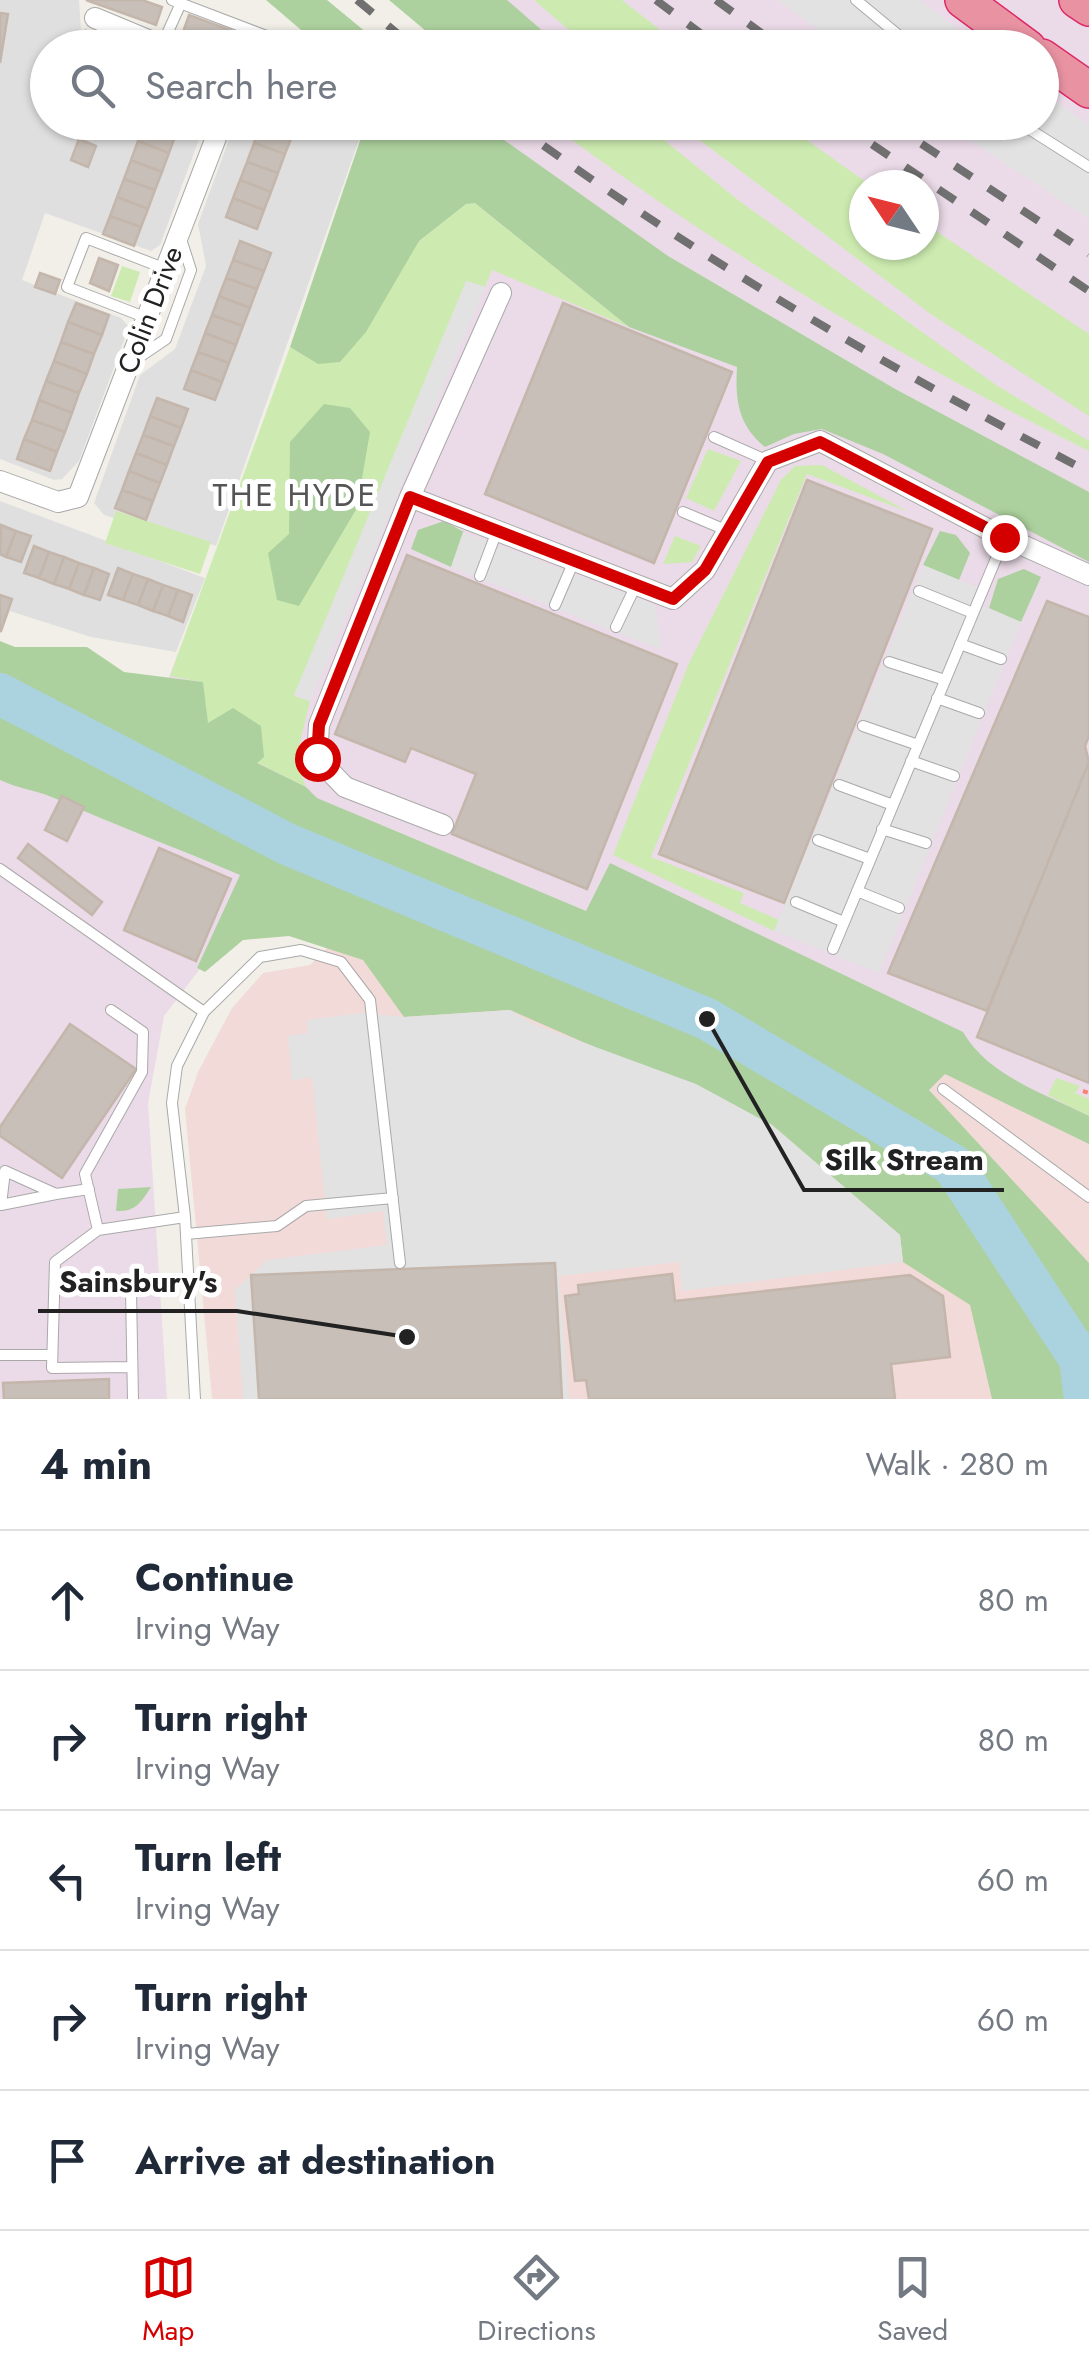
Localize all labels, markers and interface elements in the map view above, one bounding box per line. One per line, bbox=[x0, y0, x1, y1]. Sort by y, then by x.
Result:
search box bbox=[30, 30, 1059, 140]
icon: search bbox=[65, 58, 120, 113]
text: Search here bbox=[145, 58, 337, 113]
north arrow bbox=[849, 170, 939, 260]
street label: Colin Drive bbox=[107, 240, 193, 380]
district label: THE HYDE bbox=[212, 472, 378, 518]
route end bbox=[982, 515, 1028, 561]
route start bbox=[295, 736, 341, 782]
callout: Silk Stream bbox=[804, 1130, 1004, 1190]
text: Silk Stream bbox=[824, 1138, 984, 1181]
callout: Sainsbury's bbox=[38, 1251, 237, 1311]
text: Sainsbury's bbox=[59, 1260, 217, 1303]
text: 4 min bbox=[40, 1434, 152, 1495]
text: Walk · 280 m bbox=[865, 1441, 1049, 1487]
text: Continue bbox=[135, 1550, 294, 1605]
icon: ahead bbox=[40, 1573, 95, 1628]
text: 80 m bbox=[978, 1577, 1049, 1623]
text: Irving Way bbox=[135, 1605, 280, 1651]
text: Turn right bbox=[135, 1690, 307, 1745]
icon: right bbox=[40, 1713, 95, 1768]
text: 80 m bbox=[978, 1717, 1049, 1763]
text: Irving Way bbox=[135, 1745, 280, 1791]
text: Turn left bbox=[135, 1830, 281, 1885]
icon: left bbox=[40, 1853, 95, 1908]
text: 60 m bbox=[977, 1857, 1049, 1903]
text: Irving Way bbox=[135, 1885, 280, 1931]
text: Turn right bbox=[135, 1970, 307, 2025]
icon: right bbox=[40, 1993, 95, 2048]
text: 60 m bbox=[977, 1997, 1049, 2043]
text: Irving Way bbox=[135, 2025, 280, 2071]
icon: arrive bbox=[40, 2133, 95, 2188]
text: Arrive at destination bbox=[135, 2133, 496, 2188]
tab: Map bbox=[141, 2250, 196, 2351]
tab: Directions bbox=[477, 2250, 596, 2351]
tab: Saved bbox=[877, 2250, 948, 2351]

